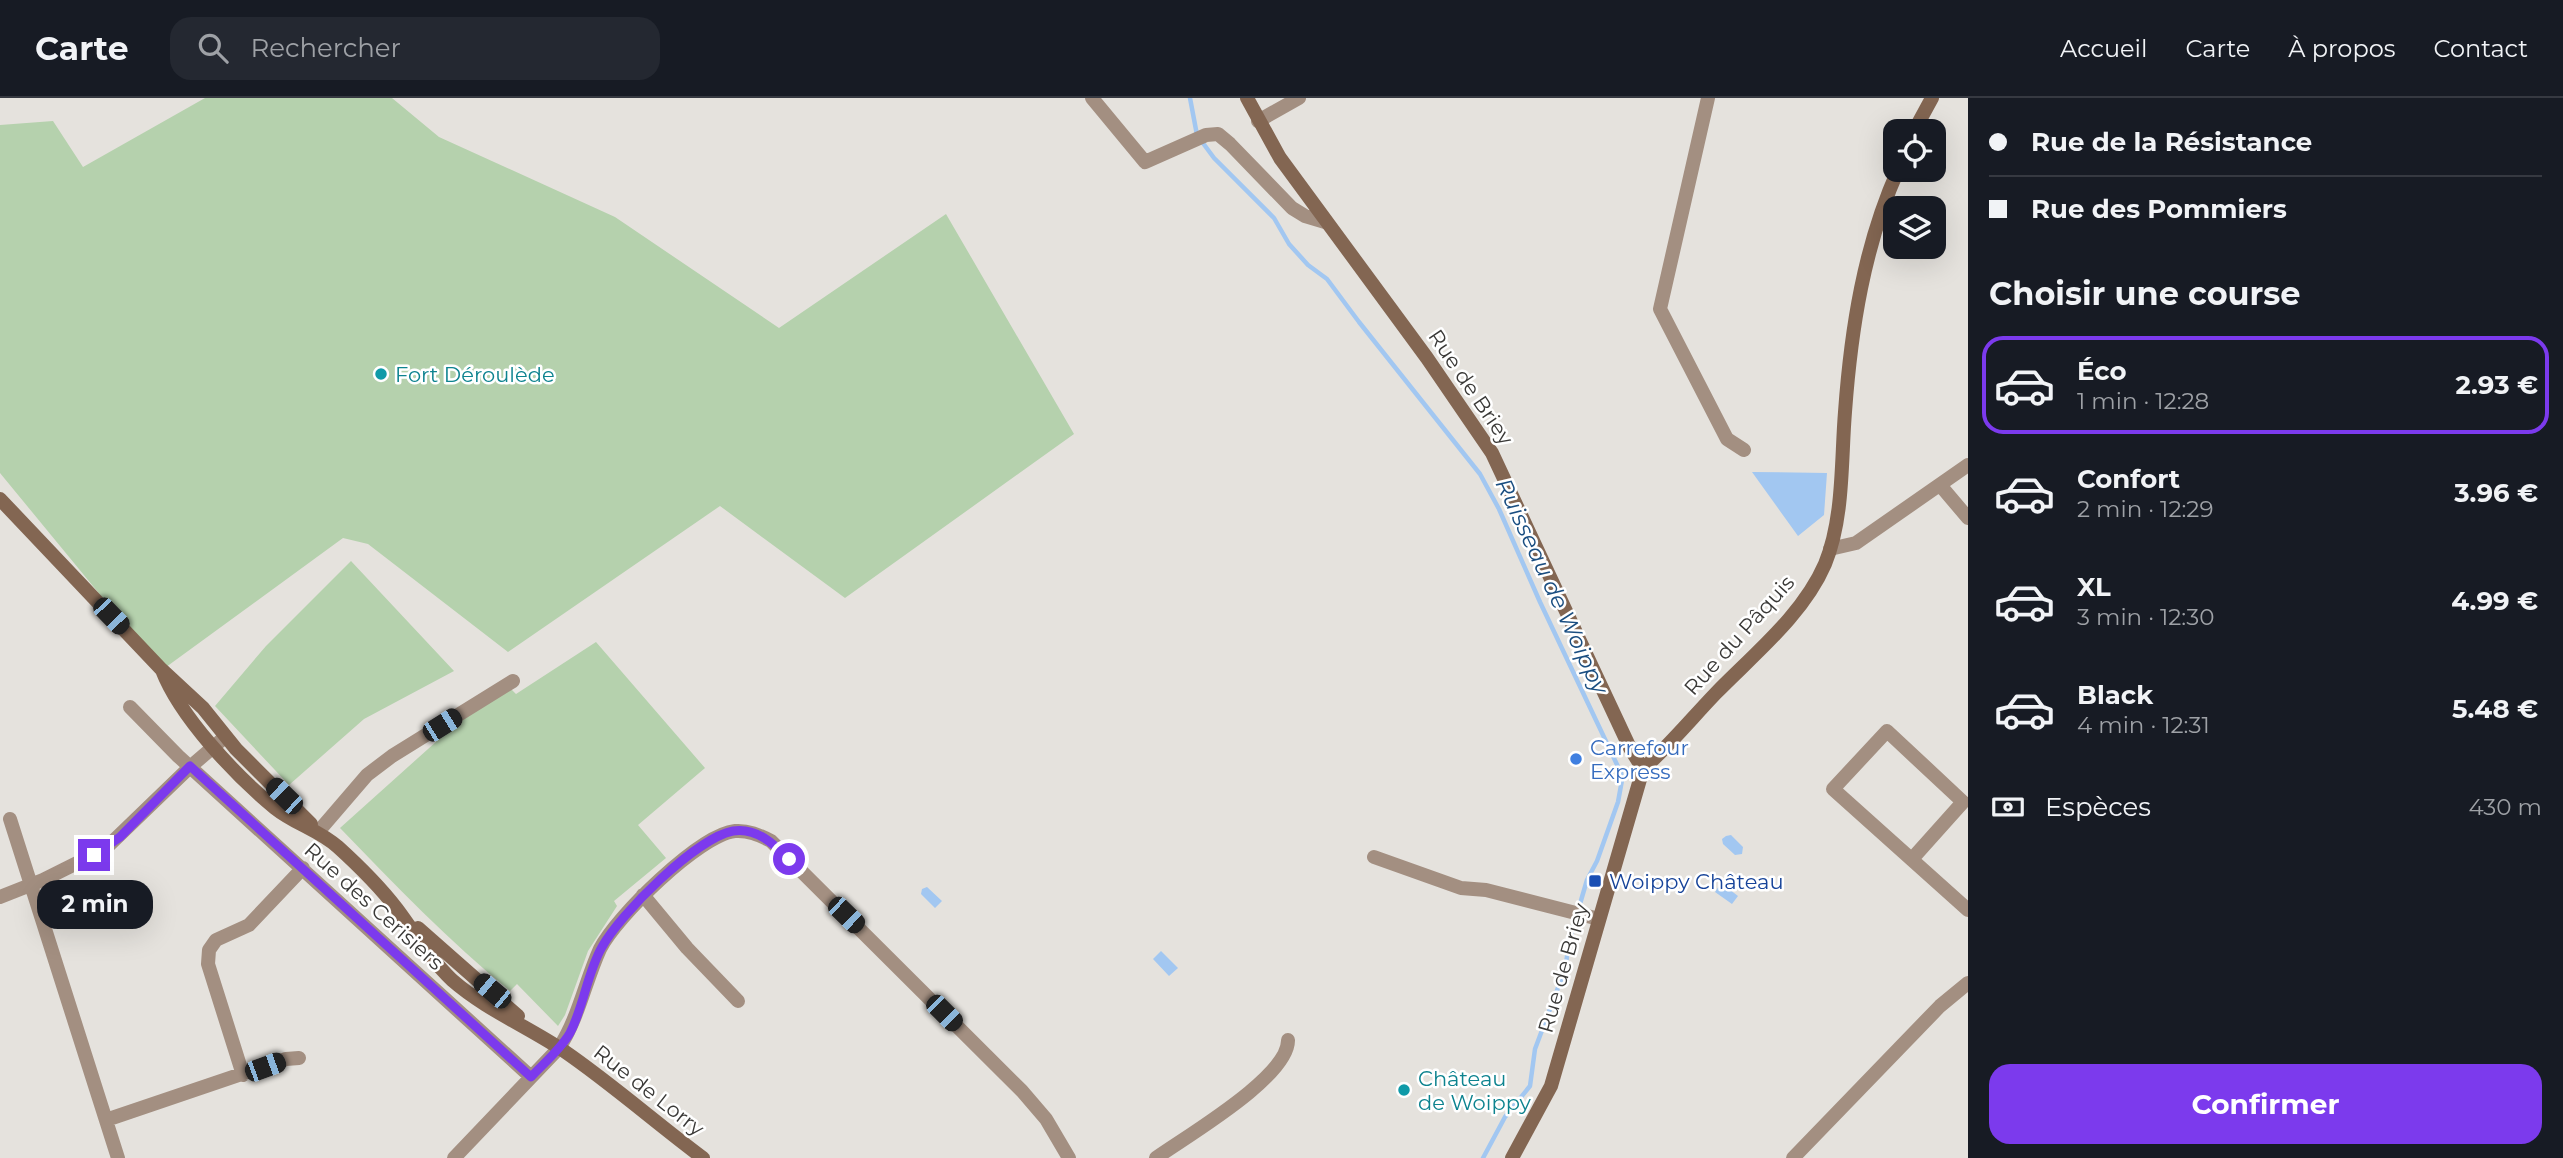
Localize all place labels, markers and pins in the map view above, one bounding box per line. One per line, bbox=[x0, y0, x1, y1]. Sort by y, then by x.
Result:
place label: Fort Déroulède bbox=[395, 362, 555, 387]
marker: Fort Déroulède bbox=[373, 366, 389, 382]
place label: Carrefour Express bbox=[1590, 735, 1689, 784]
marker: Carrefour Express bbox=[1568, 751, 1584, 767]
place label: Woippy Château bbox=[1609, 869, 1784, 894]
marker: Woippy Château bbox=[1587, 873, 1603, 889]
place label: Château de Woippy bbox=[1418, 1066, 1532, 1115]
marker: Château de Woippy bbox=[1396, 1082, 1412, 1098]

